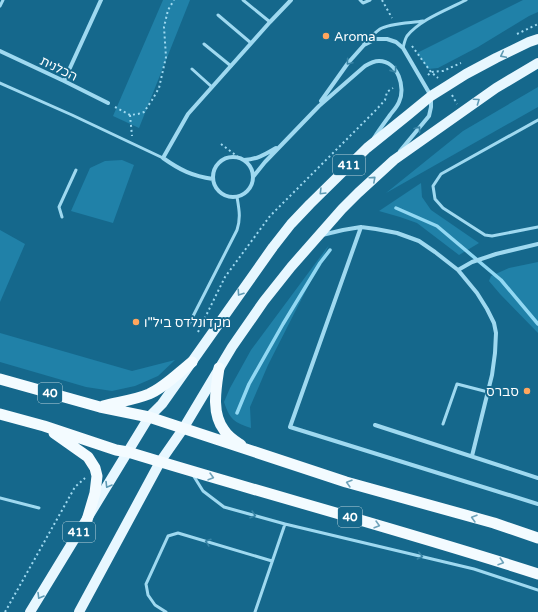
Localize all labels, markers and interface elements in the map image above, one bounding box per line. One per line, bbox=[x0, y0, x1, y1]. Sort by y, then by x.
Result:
place label: Aroma bbox=[334, 29, 376, 45]
marker: Aroma bbox=[321, 31, 331, 41]
one-way arrow bbox=[499, 50, 507, 58]
street label: הכלנית bbox=[37, 53, 80, 85]
one-way arrow bbox=[347, 57, 354, 64]
one-way arrow bbox=[389, 66, 397, 73]
one-way arrow bbox=[473, 99, 480, 106]
one-way arrow bbox=[413, 127, 420, 134]
road number: 411 bbox=[333, 155, 365, 175]
one-way arrow bbox=[369, 176, 376, 183]
one-way arrow bbox=[319, 187, 327, 195]
one-way arrow bbox=[237, 289, 245, 296]
place label: מקדונלדס ביל"ו bbox=[144, 315, 231, 331]
marker: מקדונלדס ביל"ו bbox=[131, 317, 141, 327]
road number: 40 bbox=[38, 383, 62, 403]
place label: סברס bbox=[486, 384, 519, 400]
marker: סברס bbox=[522, 386, 532, 396]
one-way arrow bbox=[208, 472, 215, 481]
one-way arrow bbox=[346, 479, 353, 488]
one-way arrow bbox=[105, 481, 113, 488]
road number: 40 bbox=[338, 507, 362, 527]
one-way arrow bbox=[249, 510, 256, 519]
one-way arrow bbox=[471, 514, 478, 523]
one-way arrow bbox=[373, 520, 380, 529]
road number: 411 bbox=[63, 522, 95, 542]
one-way arrow bbox=[205, 538, 212, 547]
one-way arrow bbox=[416, 551, 423, 560]
one-way arrow bbox=[497, 557, 504, 565]
one-way arrow bbox=[37, 592, 44, 599]

